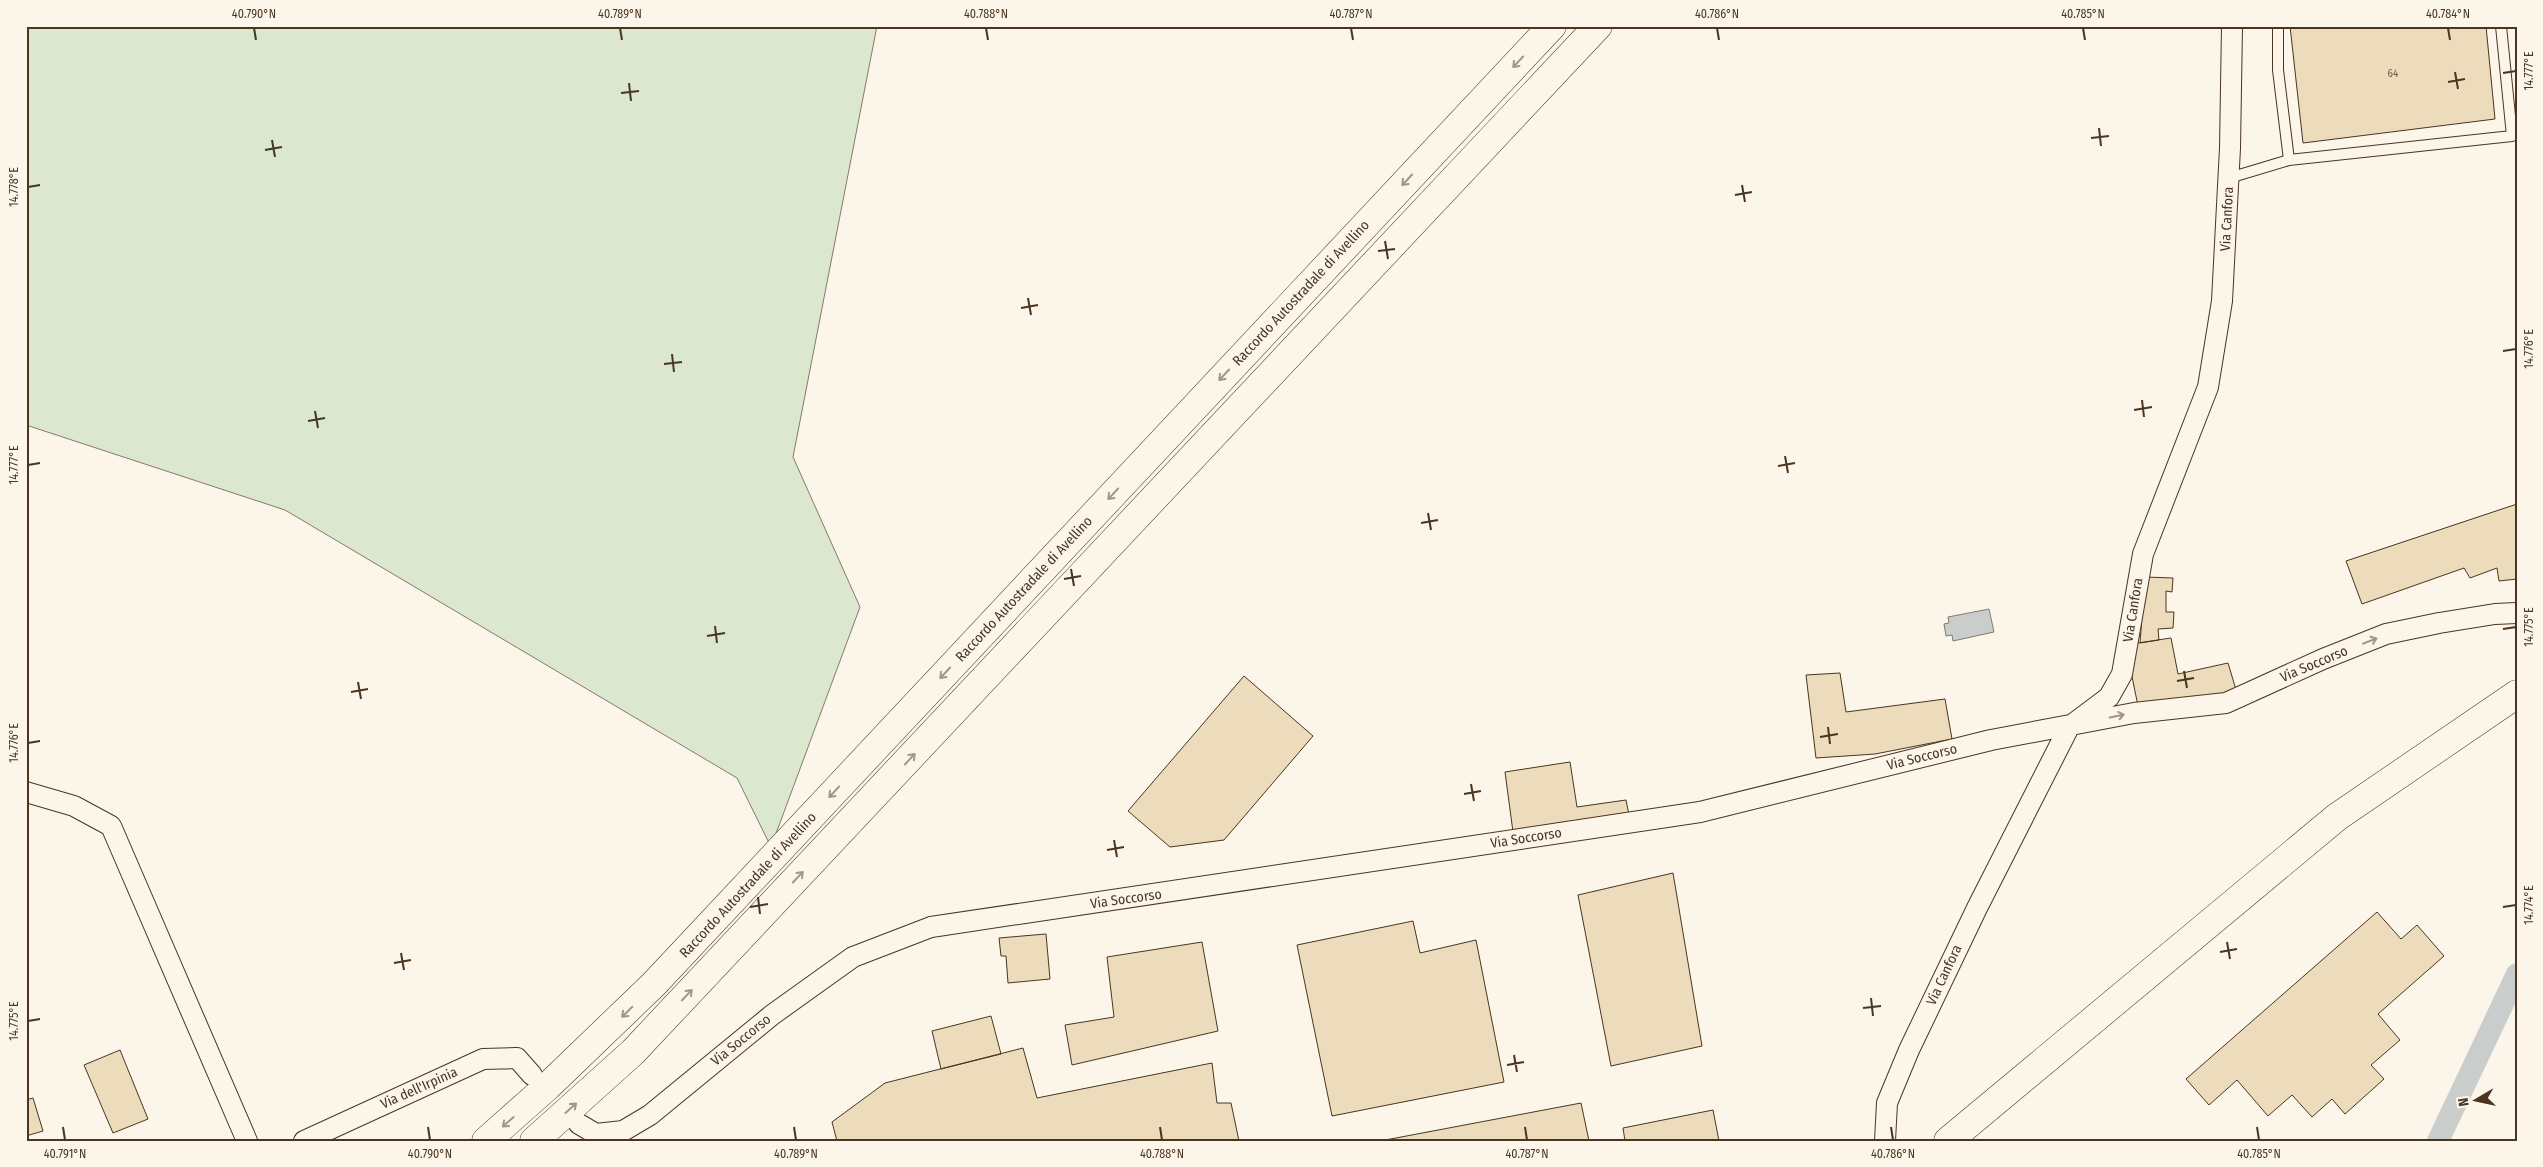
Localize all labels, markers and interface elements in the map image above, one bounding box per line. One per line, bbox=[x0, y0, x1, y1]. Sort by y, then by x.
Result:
text: 40.790°N bbox=[232, 7, 276, 21]
text: 40.789°N bbox=[598, 7, 642, 21]
text: 40.788°N bbox=[964, 7, 1008, 21]
text: 40.787°N bbox=[1330, 7, 1372, 21]
text: 40.786°N bbox=[1695, 7, 1739, 21]
text: 40.785°N bbox=[2061, 7, 2105, 21]
text: 40.784°N bbox=[2426, 7, 2470, 21]
text: 14.777°E bbox=[2522, 51, 2536, 91]
one-way arrow bbox=[1512, 55, 1524, 68]
house number: 64 bbox=[2388, 67, 2399, 80]
text: 14.778°E bbox=[7, 167, 21, 207]
one-way arrow bbox=[1401, 174, 1413, 187]
street label: Via Canfora bbox=[2217, 186, 2237, 252]
street label: Raccordo Autostradale di Avellino bbox=[1229, 217, 1373, 369]
text: 14.776°E bbox=[2522, 329, 2536, 369]
one-way arrow bbox=[1218, 369, 1230, 382]
text: 14.777°E bbox=[7, 445, 21, 485]
one-way arrow bbox=[1107, 488, 1119, 500]
street label: Raccordo Autostradale di Avellino bbox=[952, 513, 1096, 665]
street label: Via Canfora bbox=[2120, 577, 2146, 643]
text: 14.775°E bbox=[2522, 607, 2536, 647]
one-way arrow bbox=[2362, 636, 2377, 645]
street label: Via Soccorso bbox=[2278, 642, 2350, 686]
one-way arrow bbox=[939, 667, 951, 679]
one-way arrow bbox=[2108, 711, 2124, 720]
text: 14.776°E bbox=[7, 723, 21, 763]
street label: Via Soccorso bbox=[1885, 740, 1959, 774]
one-way arrow bbox=[904, 752, 916, 765]
one-way arrow bbox=[828, 785, 840, 798]
street label: Raccordo Autostradale di Avellino bbox=[676, 809, 820, 961]
street label: Via Soccorso bbox=[1489, 824, 1563, 852]
one-way arrow bbox=[792, 870, 804, 883]
text: 14.774°E bbox=[2522, 885, 2536, 925]
street label: Via Soccorso bbox=[1089, 886, 1163, 912]
street label: Via Canfora bbox=[1923, 942, 1965, 1008]
one-way arrow bbox=[681, 989, 693, 1001]
text: 14.775°E bbox=[7, 1001, 21, 1041]
one-way arrow bbox=[621, 1006, 633, 1018]
street label: Via Soccorso bbox=[708, 1011, 774, 1069]
street label: Via dell'Irpinia bbox=[378, 1063, 460, 1113]
north arrow bbox=[2450, 1074, 2500, 1124]
text: N bbox=[2455, 1096, 2473, 1107]
one-way arrow bbox=[564, 1102, 577, 1114]
one-way arrow bbox=[501, 1116, 514, 1128]
text: 40.791°N bbox=[44, 1147, 86, 1161]
text: 40.790°N bbox=[408, 1147, 452, 1161]
text: 40.789°N bbox=[774, 1147, 818, 1161]
text: 40.788°N bbox=[1140, 1147, 1184, 1161]
text: 40.787°N bbox=[1506, 1147, 1548, 1161]
text: 40.786°N bbox=[1871, 1147, 1915, 1161]
text: 40.785°N bbox=[2237, 1147, 2281, 1161]

